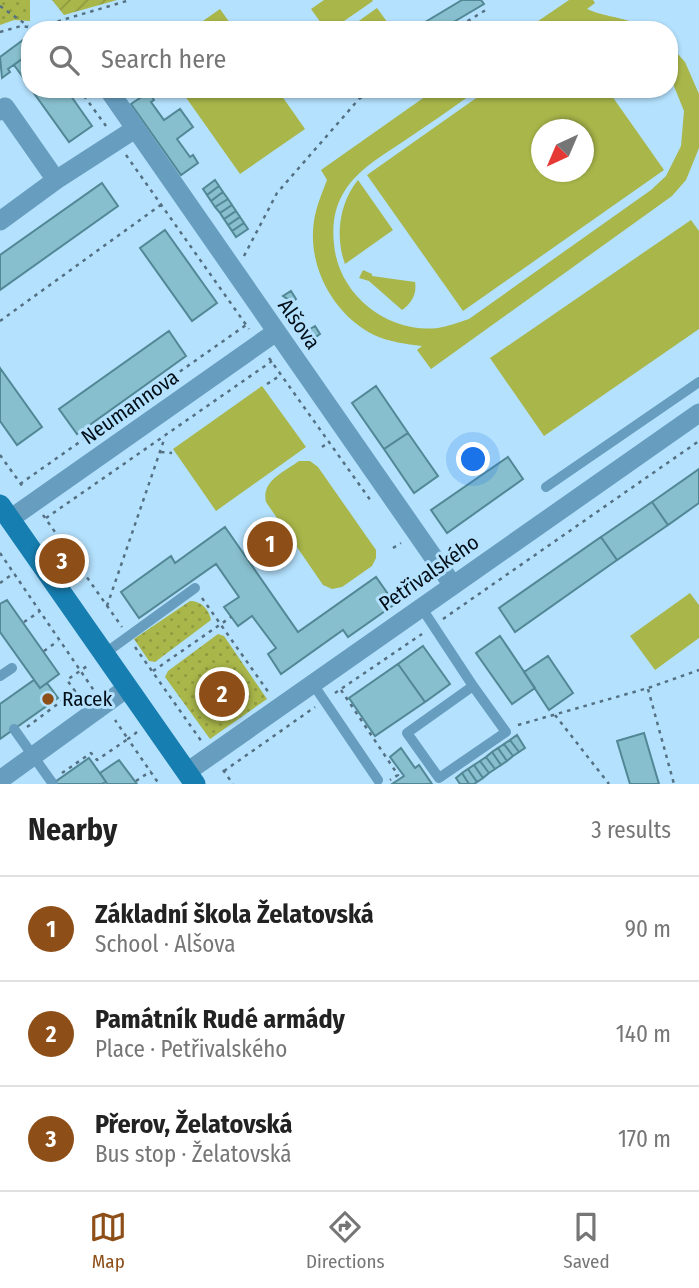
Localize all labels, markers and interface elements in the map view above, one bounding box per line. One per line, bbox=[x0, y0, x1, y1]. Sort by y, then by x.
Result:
search box bbox=[21, 21, 678, 98]
icon: search bbox=[45, 41, 83, 79]
text: Search here bbox=[101, 44, 226, 75]
north arrow bbox=[531, 119, 594, 182]
street label: Alšova bbox=[272, 294, 326, 354]
street label: Neumannova bbox=[76, 364, 184, 450]
your location bbox=[456, 442, 490, 476]
pin: 1 bbox=[247, 518, 293, 570]
street label: Petřivalského bbox=[374, 529, 484, 617]
pin: 3 bbox=[39, 535, 85, 587]
pin: 2 bbox=[199, 668, 245, 720]
place label: Racek bbox=[62, 686, 112, 712]
marker: Racek bbox=[40, 691, 56, 707]
text: Nearby bbox=[28, 812, 117, 848]
text: 3 results bbox=[591, 816, 671, 844]
text: Základní škola Želatovská bbox=[95, 899, 374, 930]
text: 1 bbox=[46, 915, 56, 943]
text: 90 m bbox=[625, 915, 671, 943]
text: School · Alšova bbox=[95, 930, 236, 958]
text: Památník Rudé armády bbox=[95, 1004, 345, 1035]
text: 2 bbox=[46, 1020, 56, 1048]
text: 140 m bbox=[616, 1020, 671, 1048]
text: Place · Petřivalského bbox=[95, 1035, 287, 1063]
text: Přerov, Želatovská bbox=[95, 1109, 292, 1140]
text: 3 bbox=[46, 1125, 56, 1153]
text: 170 m bbox=[618, 1125, 671, 1153]
text: Bus stop · Želatovská bbox=[95, 1140, 292, 1168]
tab: Map bbox=[89, 1208, 127, 1273]
tab: Directions bbox=[306, 1208, 385, 1273]
tab: Saved bbox=[563, 1208, 610, 1273]

